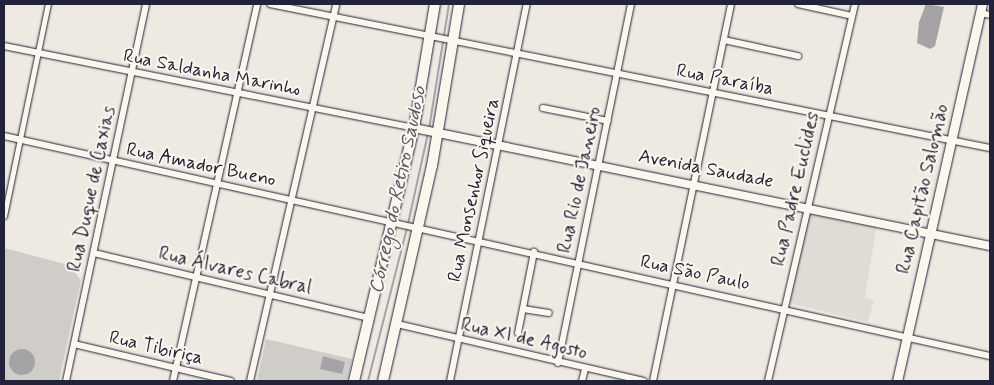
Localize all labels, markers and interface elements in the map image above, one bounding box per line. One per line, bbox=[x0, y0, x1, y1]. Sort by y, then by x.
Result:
street label: Rua Saldanha Marinho bbox=[119, 44, 305, 102]
street label: Rua Paraíba bbox=[676, 60, 774, 100]
water label: Córrego do Retiro Saudoso bbox=[364, 84, 432, 296]
street label: Rua Monsenhor Siqueira bbox=[443, 96, 505, 284]
street label: Rua Capitão Salomão bbox=[892, 102, 954, 276]
street label: Rua Duque de Caxias bbox=[64, 105, 120, 273]
street label: Rua Rio de Janeiro bbox=[554, 107, 606, 253]
street label: Rua Padre Euclides bbox=[768, 113, 824, 265]
street label: Rua Amador Bueno bbox=[126, 138, 276, 192]
street label: Avenida Saudade bbox=[637, 145, 775, 193]
street label: Rua Álvares Cabral bbox=[155, 242, 315, 300]
street label: Rua São Paulo bbox=[640, 251, 750, 295]
street label: Rua XI de Agosto bbox=[456, 313, 592, 365]
street label: Rua Tibiriça bbox=[108, 326, 204, 370]

